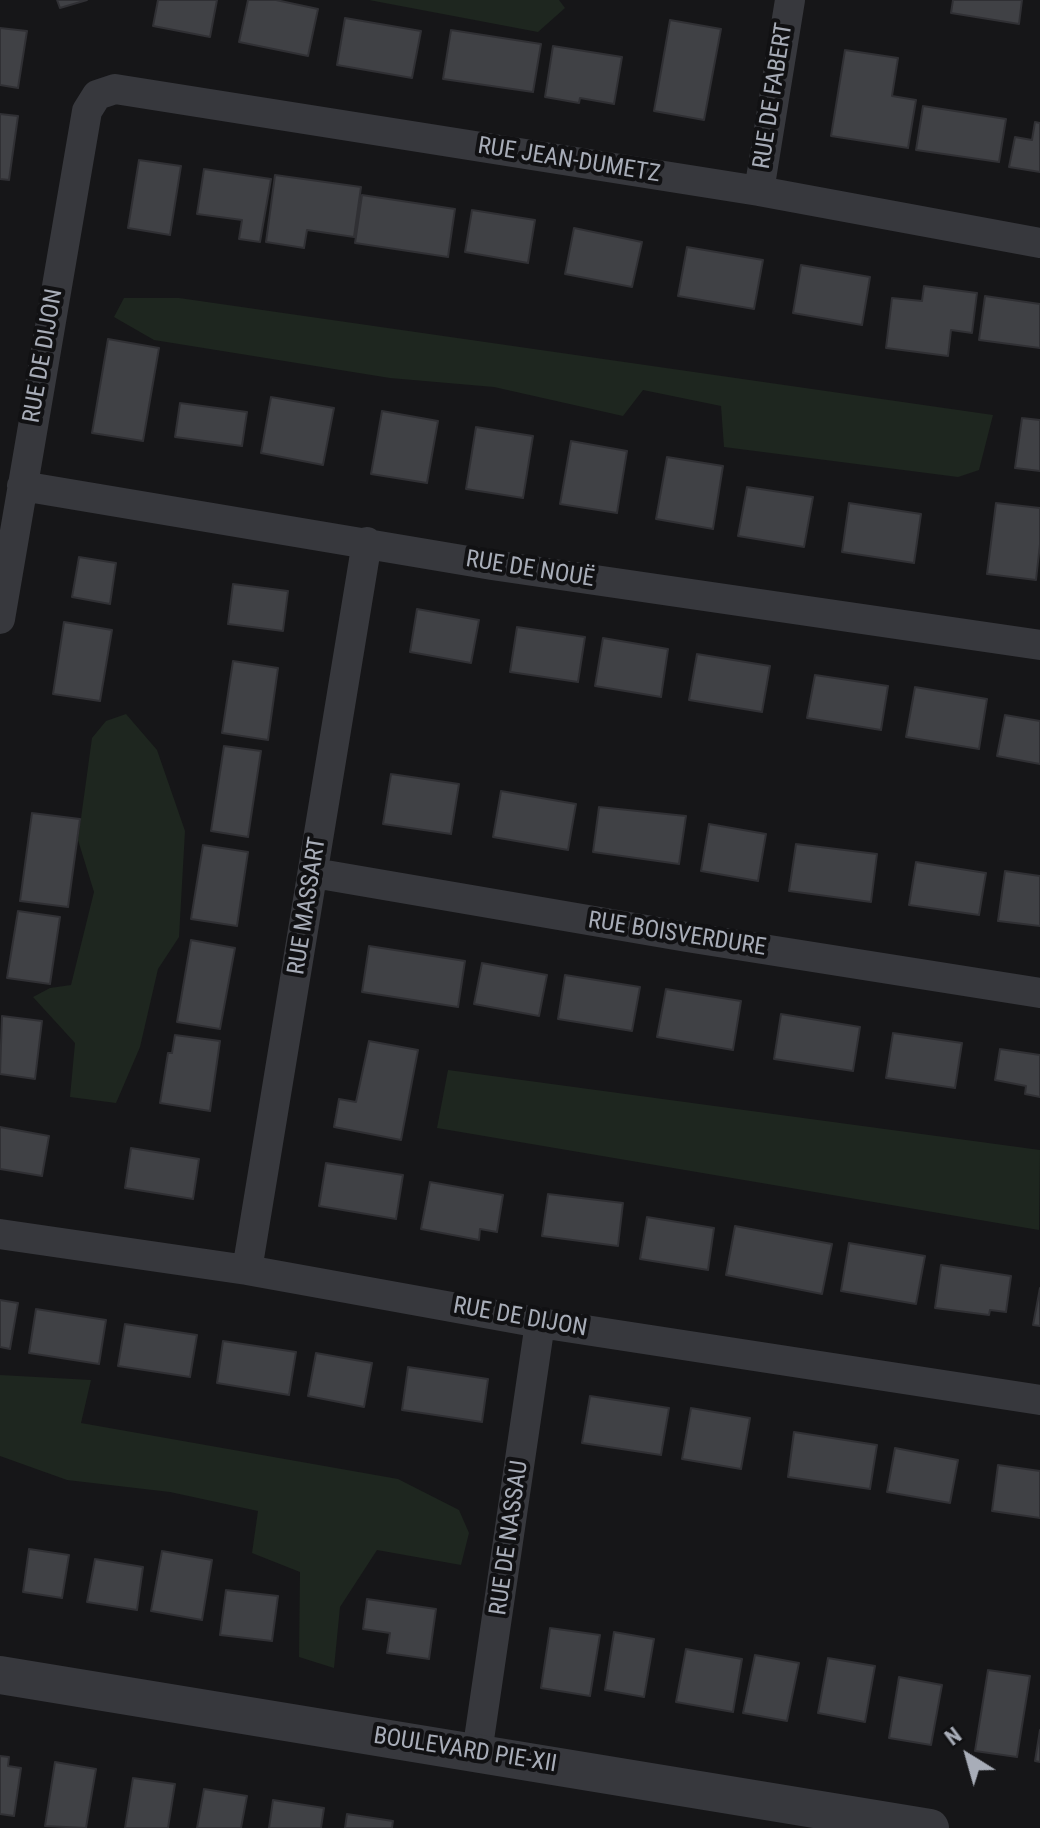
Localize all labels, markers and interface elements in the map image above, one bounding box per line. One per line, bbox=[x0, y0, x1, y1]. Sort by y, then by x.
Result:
street label: RUE DE FABERT bbox=[748, 21, 800, 171]
street label: RUE JEAN-DUMETZ bbox=[476, 132, 662, 190]
street label: RUE DE DIJON bbox=[18, 287, 70, 425]
street label: RUE DE NOUË bbox=[464, 546, 596, 594]
street label: RUE MASSART bbox=[283, 835, 333, 977]
street label: RUE BOISVERDURE bbox=[586, 907, 768, 963]
street label: RUE DE DIJON bbox=[451, 1292, 589, 1344]
street label: RUE DE NASSAU bbox=[485, 1459, 535, 1617]
north arrow bbox=[928, 1716, 1008, 1796]
street label: BOULEVARD PIE-XII bbox=[371, 1722, 559, 1780]
text: N bbox=[940, 1722, 966, 1750]

